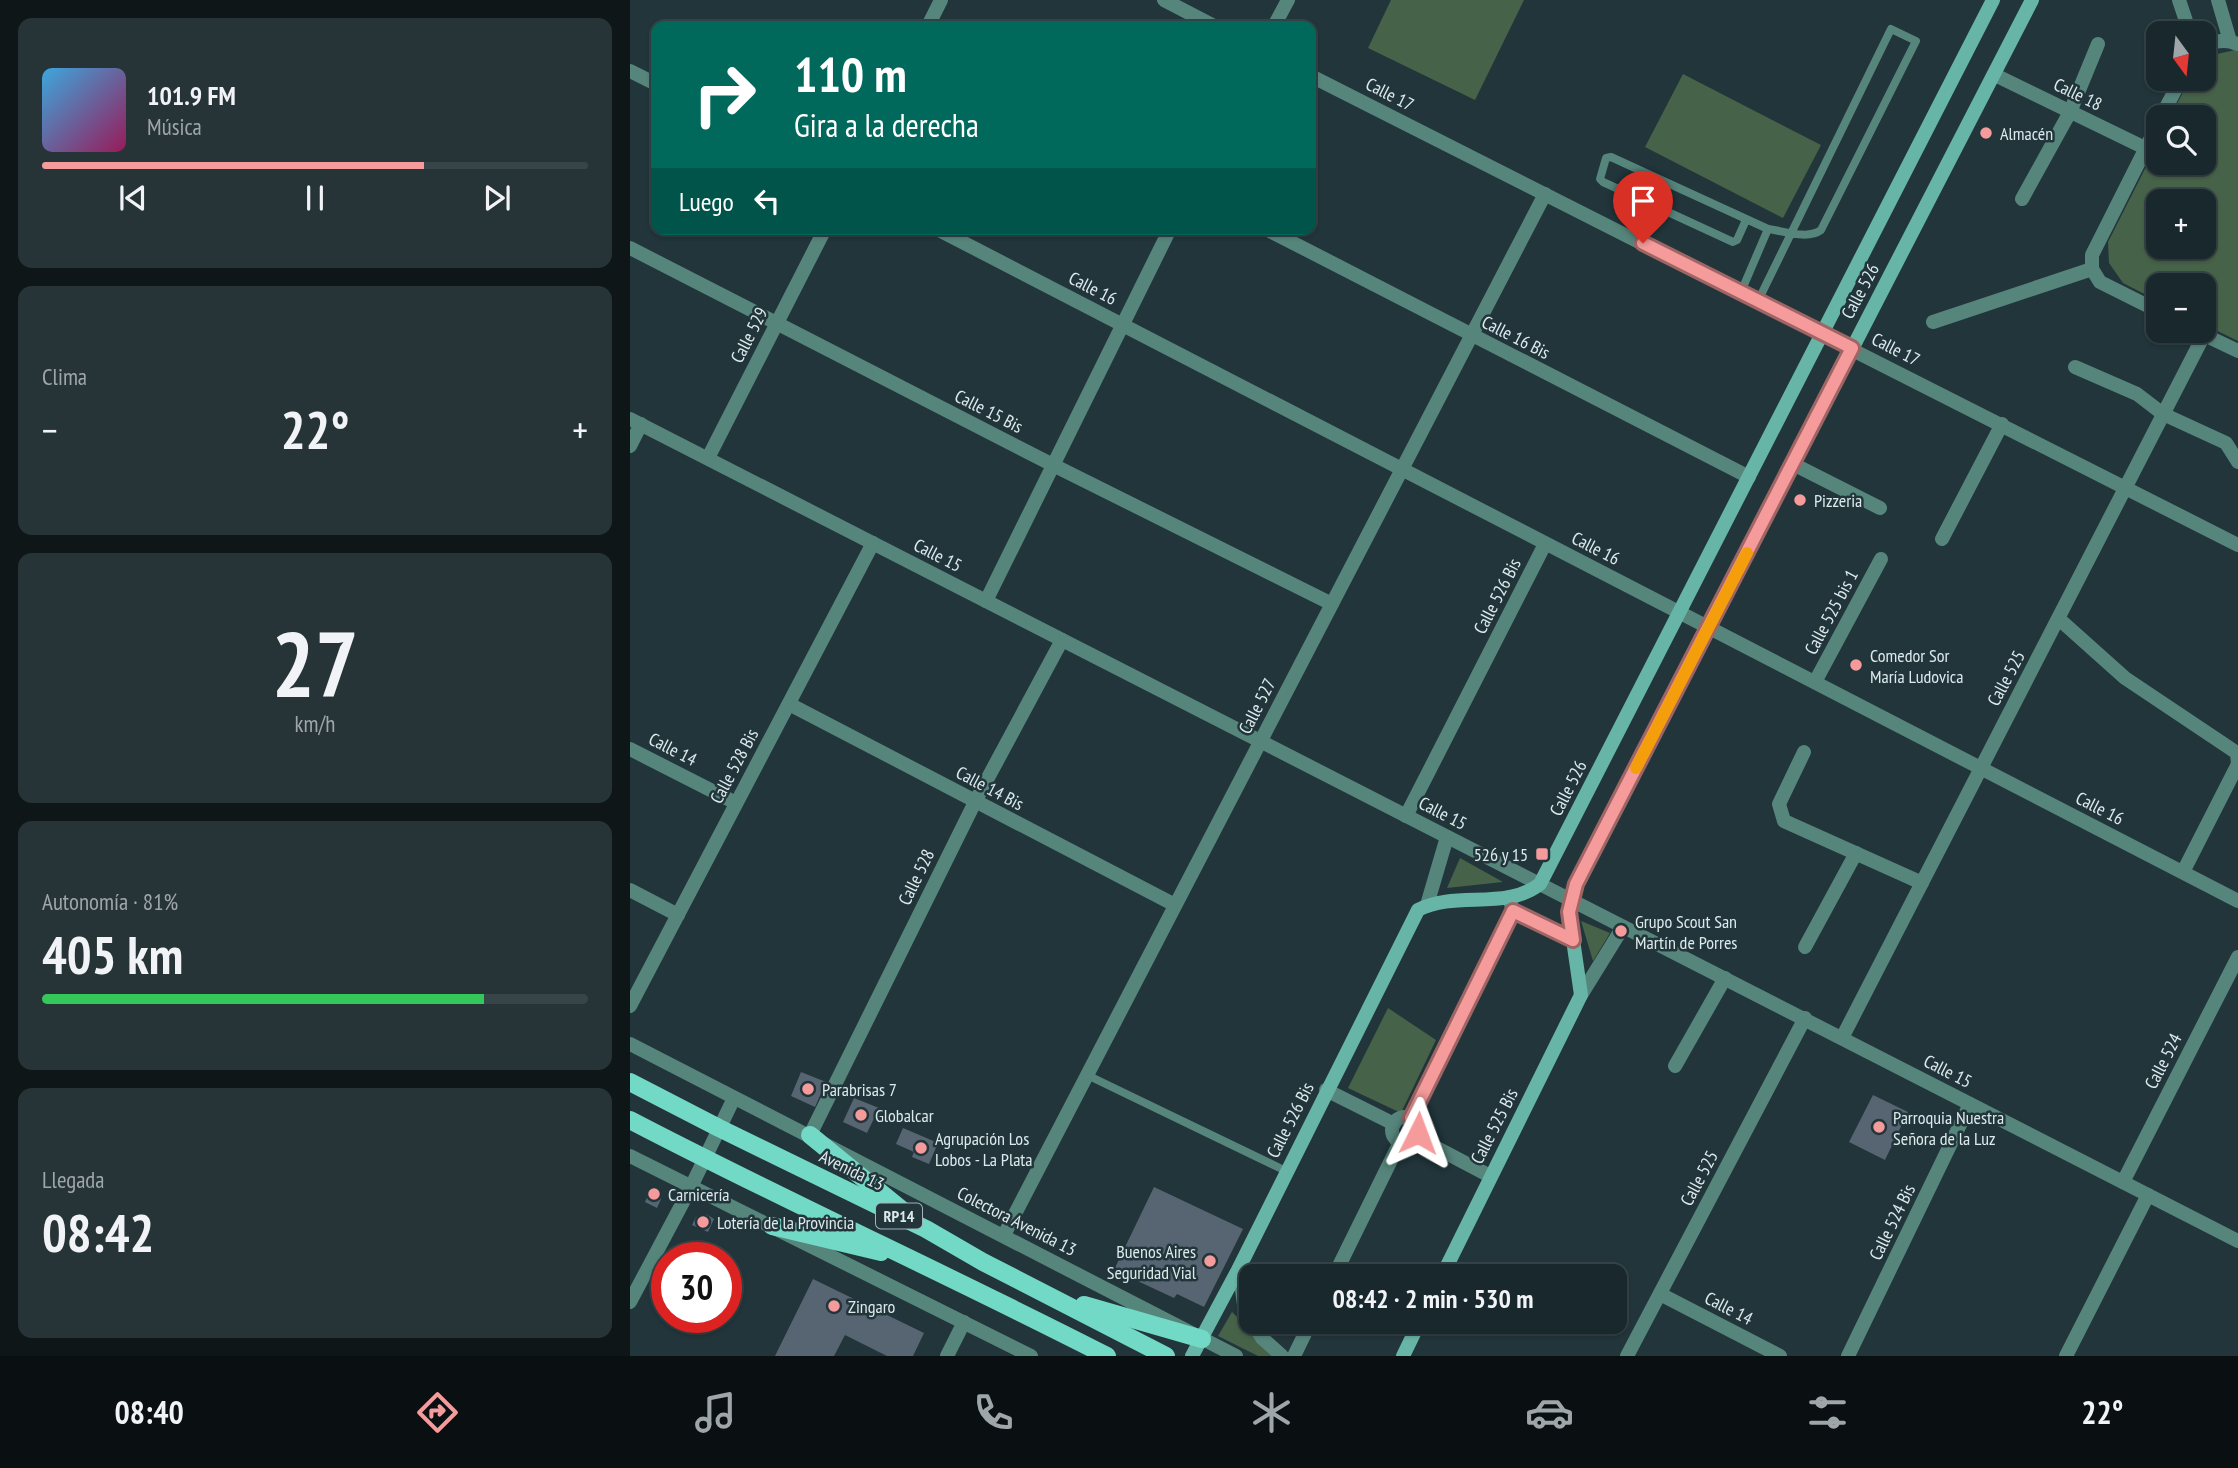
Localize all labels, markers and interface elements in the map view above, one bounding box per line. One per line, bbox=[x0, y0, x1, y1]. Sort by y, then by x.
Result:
north arrow bbox=[2146, 21, 2216, 91]
map controls bbox=[2146, 21, 2216, 343]
text: 110 m bbox=[794, 42, 907, 106]
icon: right bbox=[679, 49, 770, 140]
street label: Calle 17 bbox=[1362, 72, 1418, 116]
street label: Calle 18 bbox=[2050, 72, 2106, 116]
text: 101.9 FM bbox=[147, 79, 236, 112]
text: Gira a la derecha bbox=[794, 104, 979, 146]
button: search bbox=[2146, 105, 2216, 175]
text: Música bbox=[147, 112, 202, 141]
place label: Almacén bbox=[2000, 122, 2053, 145]
marker: Almacén bbox=[1978, 125, 1994, 141]
pin bbox=[1613, 171, 1673, 243]
icon: previous bbox=[114, 179, 152, 217]
icon: pause bbox=[296, 179, 334, 217]
icon: next bbox=[478, 179, 516, 217]
icon: left bbox=[748, 182, 786, 220]
icon: arrive bbox=[1624, 182, 1662, 220]
text: Luego bbox=[679, 185, 734, 218]
button: + bbox=[2146, 189, 2216, 259]
street label: Calle 526 bbox=[1836, 259, 1884, 323]
street label: Calle 16 bbox=[1065, 266, 1121, 310]
button: − bbox=[2146, 273, 2216, 343]
street label: Calle 529 bbox=[725, 303, 773, 367]
street label: Calle 16 Bis bbox=[1478, 310, 1554, 364]
street label: Calle 17 bbox=[1868, 327, 1924, 371]
text: Clima bbox=[42, 362, 87, 391]
street label: Calle 15 Bis bbox=[951, 384, 1027, 438]
text: 22° bbox=[281, 396, 349, 463]
text: − bbox=[42, 405, 58, 454]
text: + bbox=[572, 405, 588, 454]
place label: Pizzeria bbox=[1814, 489, 1862, 512]
marker: Pizzeria bbox=[1792, 492, 1808, 508]
street label: Calle 16 bbox=[1568, 526, 1624, 570]
street label: Calle 15 bbox=[910, 533, 966, 577]
street label: Calle 526 Bis bbox=[1468, 554, 1526, 638]
street label: Calle 525 bis 1 bbox=[1799, 566, 1863, 658]
text: 27 bbox=[272, 604, 359, 722]
place label: Comedor Sor María Ludovica bbox=[1870, 644, 1963, 688]
street label: Calle 525 bbox=[1982, 646, 2030, 710]
marker: Comedor Sor María Ludovica bbox=[1848, 657, 1864, 673]
street label: Calle 527 bbox=[1233, 674, 1281, 738]
text: km/h bbox=[295, 709, 335, 738]
street label: Calle 528 Bis bbox=[705, 725, 763, 807]
street label: Calle 14 bbox=[645, 727, 701, 771]
street label: Calle 526 bbox=[1544, 756, 1592, 820]
street label: Calle 14 Bis bbox=[952, 761, 1028, 815]
street label: Calle 16 bbox=[2072, 786, 2128, 830]
street label: Calle 15 bbox=[1415, 791, 1471, 835]
place label: 526 y 15 bbox=[1474, 843, 1528, 866]
street label: Calle 528 bbox=[893, 845, 939, 909]
marker: 526 y 15 bbox=[1534, 846, 1550, 862]
text: Autonomía · 81% bbox=[42, 887, 178, 916]
place label: Grupo Scout San Martín de Porres bbox=[1635, 910, 1737, 954]
text: 405 km bbox=[42, 921, 183, 988]
marker: Grupo Scout San Martín de Porres bbox=[1613, 923, 1629, 939]
street label: Calle 524 bbox=[2139, 1029, 2187, 1093]
street label: Calle 15 bbox=[1920, 1049, 1976, 1093]
place label: Parabrisas 7 bbox=[822, 1078, 897, 1101]
street label: Calle 526 Bis bbox=[1261, 1078, 1319, 1162]
marker: Parabrisas 7 bbox=[800, 1081, 816, 1097]
street label: Calle 525 Bis bbox=[1465, 1084, 1523, 1168]
position arrow bbox=[1381, 1096, 1455, 1170]
place label: Globalcar bbox=[875, 1104, 934, 1127]
place label: Parroquia Nuestra Señora de la Luz bbox=[1893, 1106, 2004, 1150]
marker: Globalcar bbox=[853, 1107, 869, 1123]
marker: Parroquia Nuestra Señora de la Luz bbox=[1871, 1119, 1887, 1135]
place label: Agrupación Los Lobos - La Plata bbox=[935, 1127, 1033, 1171]
marker: Agrupación Los Lobos - La Plata bbox=[913, 1140, 929, 1156]
street label: Avenida 13 bbox=[816, 1144, 888, 1196]
street label: Calle 525 bbox=[1675, 1146, 1723, 1210]
text: Llegada bbox=[42, 1165, 105, 1194]
street label: Calle 524 Bis bbox=[1864, 1180, 1920, 1264]
street label: Colectora Avenida 13 bbox=[954, 1181, 1080, 1261]
place label: Carnicería bbox=[668, 1183, 730, 1206]
marker: Carnicería bbox=[646, 1186, 662, 1202]
text: 08:42 bbox=[42, 1199, 154, 1266]
road number: RP14 bbox=[876, 1204, 922, 1228]
place label: Lotería de la Provincia bbox=[717, 1211, 854, 1234]
marker: Lotería de la Provincia bbox=[695, 1214, 711, 1230]
place label: Buenos Aires Seguridad Vial bbox=[1107, 1240, 1197, 1284]
speed limit sign: 30 bbox=[651, 1242, 742, 1333]
marker: Buenos Aires Seguridad Vial bbox=[1202, 1253, 1218, 1269]
text: 08:42 · 2 min · 530 m bbox=[1333, 1282, 1533, 1315]
street label: Calle 14 bbox=[1701, 1286, 1757, 1330]
place label: Zingaro bbox=[848, 1295, 896, 1318]
marker: Zingaro bbox=[826, 1298, 842, 1314]
icon: directions bbox=[413, 1388, 462, 1437]
icon: music bbox=[691, 1388, 740, 1437]
icon: phone bbox=[969, 1388, 1018, 1437]
icon: climate bbox=[1247, 1388, 1296, 1437]
icon: car bbox=[1525, 1388, 1574, 1437]
icon: filters bbox=[1803, 1388, 1852, 1437]
text: 08:40 bbox=[115, 1391, 184, 1433]
text: 22° bbox=[2081, 1391, 2123, 1433]

